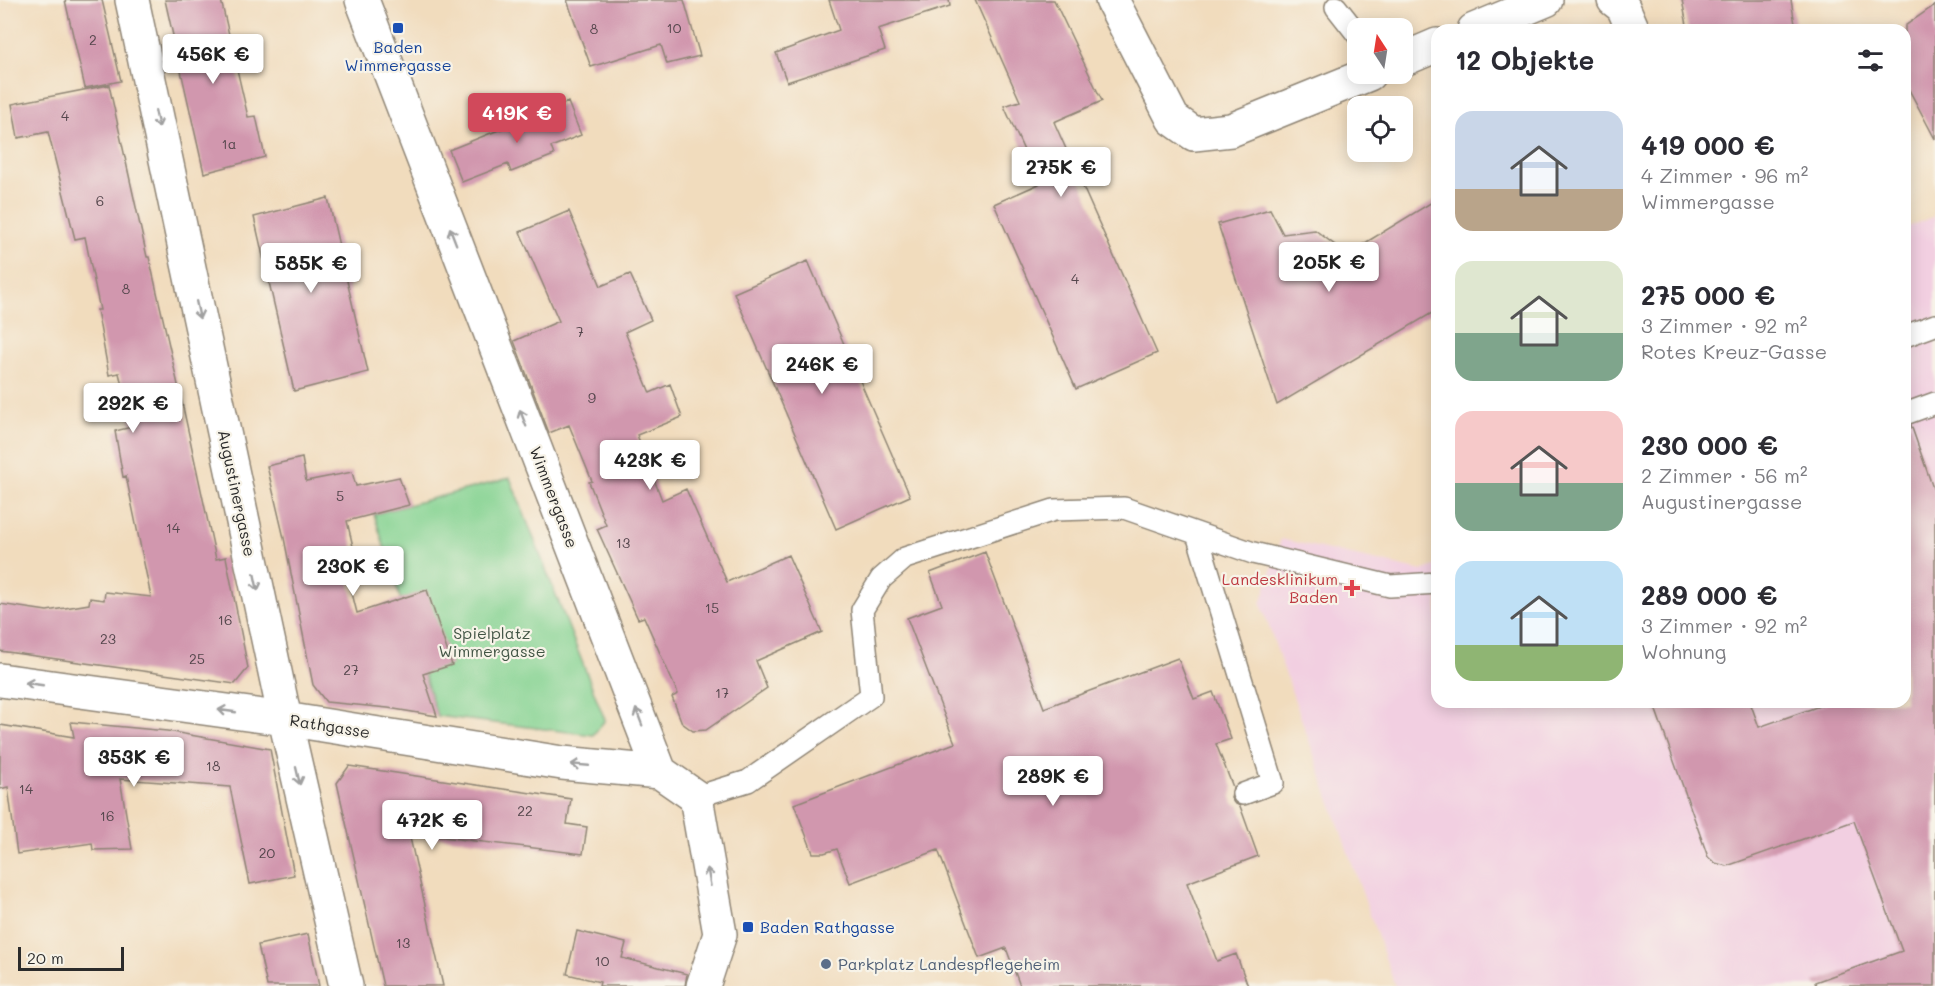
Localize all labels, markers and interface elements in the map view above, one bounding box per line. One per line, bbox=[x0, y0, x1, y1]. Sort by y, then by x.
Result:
house number: 10 bbox=[667, 18, 682, 37]
north arrow bbox=[1347, 18, 1413, 84]
map controls bbox=[1347, 18, 1413, 162]
house number: 8 bbox=[590, 19, 598, 38]
marker: Baden Wimmergasse bbox=[391, 21, 405, 35]
house number: 2 bbox=[89, 30, 97, 49]
pin: 456K € bbox=[164, 34, 262, 85]
place label: Baden Wimmergasse bbox=[344, 36, 452, 75]
text: 456K € bbox=[176, 40, 250, 66]
text: 12 Objekte bbox=[1455, 43, 1594, 77]
icon: filters bbox=[1854, 44, 1887, 77]
pin: 419K € bbox=[468, 93, 566, 144]
button: locate bbox=[1347, 96, 1413, 162]
text: 419K € bbox=[482, 99, 552, 125]
house number: 4 bbox=[61, 106, 70, 125]
one-way arrow bbox=[152, 109, 163, 128]
text: 419 000 € bbox=[1641, 128, 1775, 162]
house number: 1a bbox=[222, 134, 236, 153]
icon: home bbox=[1503, 135, 1575, 207]
pin: 275K € bbox=[1012, 147, 1110, 198]
text: 275K € bbox=[1026, 153, 1096, 179]
text: 4 Zimmer · 96 m² bbox=[1641, 162, 1808, 188]
text: Wimmergasse bbox=[1641, 188, 1775, 214]
house number: 6 bbox=[96, 191, 104, 210]
one-way arrow bbox=[447, 227, 458, 246]
pin: 205K € bbox=[1280, 242, 1378, 293]
pin: 585K € bbox=[262, 243, 360, 294]
text: 205K € bbox=[1293, 248, 1365, 274]
text: 585K € bbox=[275, 249, 347, 275]
house number: 4 bbox=[1071, 269, 1080, 288]
text: 275 000 € bbox=[1641, 278, 1775, 312]
house number: 8 bbox=[122, 279, 130, 298]
icon: home bbox=[1503, 285, 1575, 357]
one-way arrow bbox=[193, 299, 204, 319]
text: 3 Zimmer · 92 m² bbox=[1641, 312, 1807, 338]
house number: 7 bbox=[576, 322, 584, 341]
text: Rotes Kreuz-Gasse bbox=[1641, 338, 1827, 364]
pin: 246K € bbox=[773, 344, 871, 395]
text: 246K € bbox=[786, 350, 858, 376]
pin: 292K € bbox=[84, 383, 182, 434]
house number: 9 bbox=[588, 388, 596, 407]
text: 292K € bbox=[98, 389, 168, 415]
one-way arrow bbox=[517, 409, 528, 428]
street label: Augustinergasse bbox=[214, 428, 261, 558]
text: 230 000 € bbox=[1641, 428, 1778, 462]
icon: home bbox=[1503, 435, 1575, 507]
pin: 423K € bbox=[601, 440, 699, 491]
street label: Wimmergasse bbox=[525, 443, 583, 551]
text: 423K € bbox=[614, 446, 686, 472]
text: 2 Zimmer · 56 m² bbox=[1641, 462, 1808, 488]
house number: 5 bbox=[336, 486, 344, 505]
text: Augustinergasse bbox=[1641, 488, 1802, 514]
house number: 14 bbox=[166, 518, 181, 537]
house number: 13 bbox=[616, 533, 630, 552]
pin: 230K € bbox=[304, 546, 402, 597]
text: 230K € bbox=[317, 552, 389, 578]
place label: Landesklinikum Baden bbox=[1222, 568, 1338, 607]
one-way arrow bbox=[251, 572, 262, 592]
text: 289 000 € bbox=[1641, 578, 1777, 612]
marker: Landesklinikum Baden bbox=[1343, 579, 1361, 597]
icon: home bbox=[1503, 585, 1575, 657]
house number: 15 bbox=[705, 598, 719, 617]
house number: 16 bbox=[218, 610, 232, 629]
text: 3 Zimmer · 92 m² bbox=[1641, 612, 1807, 638]
park label: Spielplatz Wimmergasse bbox=[438, 622, 546, 661]
house number: 23 bbox=[100, 629, 116, 648]
text: Wohnung bbox=[1641, 638, 1726, 664]
house number: 25 bbox=[189, 649, 205, 668]
house number: 27 bbox=[343, 660, 359, 679]
one-way arrow bbox=[25, 679, 44, 690]
house number: 17 bbox=[715, 683, 729, 702]
one-way arrow bbox=[218, 705, 238, 716]
one-way arrow bbox=[632, 708, 643, 727]
street label: Rathgasse bbox=[288, 709, 372, 742]
pin: 353K € bbox=[85, 737, 183, 788]
text: 353K € bbox=[98, 743, 170, 769]
house number: 18 bbox=[206, 756, 220, 775]
pin: 289K € bbox=[1004, 756, 1102, 807]
one-way arrow bbox=[571, 759, 591, 770]
text: 289K € bbox=[1017, 762, 1089, 788]
one-way arrow bbox=[293, 766, 305, 785]
house number: 14 bbox=[19, 779, 34, 798]
pin: 472K € bbox=[383, 800, 481, 851]
house number: 22 bbox=[517, 801, 533, 820]
house number: 16 bbox=[100, 806, 114, 825]
text: 472K € bbox=[396, 806, 468, 832]
house number: 20 bbox=[259, 843, 276, 862]
one-way arrow bbox=[703, 867, 714, 887]
place label: Baden Rathgasse bbox=[760, 916, 895, 937]
marker: Baden Rathgasse bbox=[741, 920, 755, 934]
house number: 13 bbox=[396, 933, 410, 952]
scale bar bbox=[18, 944, 124, 972]
text: 20 m bbox=[27, 947, 64, 968]
house number: 10 bbox=[595, 951, 610, 970]
place label: Parkplatz Landespflegeheim bbox=[838, 953, 1060, 974]
marker: Parkplatz Landespflegeheim bbox=[819, 957, 833, 971]

